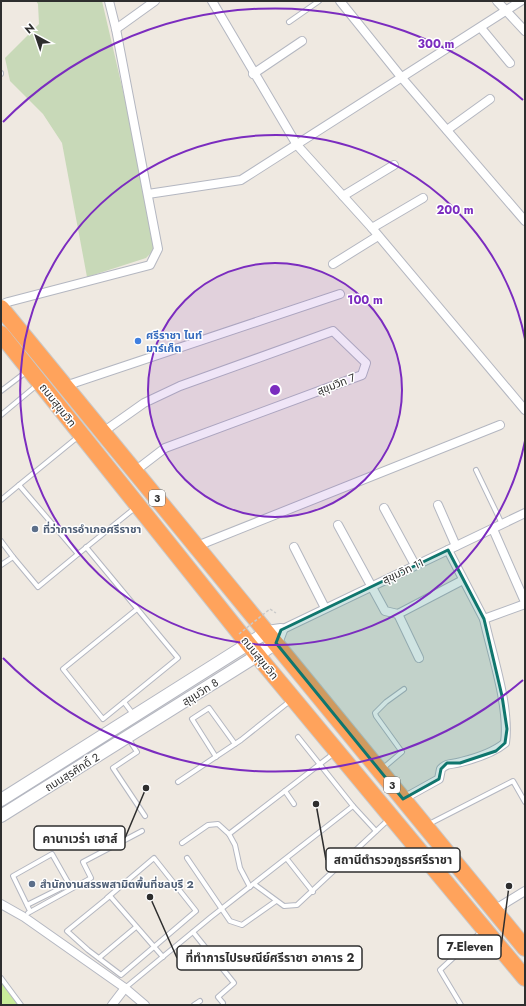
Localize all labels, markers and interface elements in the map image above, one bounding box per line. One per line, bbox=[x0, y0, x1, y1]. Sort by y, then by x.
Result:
north arrow bbox=[16, 16, 56, 56]
text: N bbox=[21, 19, 38, 37]
text: 300 m bbox=[418, 35, 455, 53]
text: 200 m bbox=[436, 201, 474, 219]
text: 100 m bbox=[347, 291, 383, 309]
place label: ศรีราชา ไนท์ มาร์เก็ต bbox=[146, 327, 202, 356]
marker: ศรีราชา ไนท์ มาร์เก็ต bbox=[133, 336, 143, 346]
street label: สุขุมวิท 7 bbox=[314, 369, 358, 399]
street label: ถนนสุขุมวิท bbox=[36, 380, 80, 430]
centre of rings bbox=[268, 383, 282, 397]
road number: 3 bbox=[149, 490, 165, 506]
place label: ที่ว่าการอำเภอศรีราชา bbox=[43, 521, 141, 537]
marker: ที่ว่าการอำเภอศรีราชา bbox=[30, 524, 40, 534]
street label: สุขุมวิท 11 bbox=[380, 554, 426, 588]
street label: ถนนสุขุมวิท bbox=[238, 633, 282, 683]
street label: สุขุมวิท 8 bbox=[179, 674, 221, 710]
street label: ถนนสุรศักดิ์ 2 bbox=[42, 749, 102, 795]
road number: 3 bbox=[384, 777, 400, 793]
callout: คานาเวร่า เฮาส์ bbox=[34, 826, 125, 850]
text: คานาเวร่า เฮาส์ bbox=[43, 830, 117, 848]
callout: สถานีตำรวจภูธรศรีราชา bbox=[326, 848, 460, 872]
text: สถานีตำรวจภูธรศรีราชา bbox=[334, 851, 452, 869]
place label: สำนักงานสรรพสามิตพื้นที่ชลบุรี 2 bbox=[40, 876, 194, 892]
marker: สำนักงานสรรพสามิตพื้นที่ชลบุรี 2 bbox=[27, 879, 37, 889]
callout: 7-Eleven bbox=[438, 935, 501, 959]
text: 7-Eleven bbox=[447, 938, 494, 956]
callout: ที่ทำการไปรษณีย์ศรีราชา อาคาร 2 bbox=[177, 946, 362, 970]
text: ที่ทำการไปรษณีย์ศรีราชา อาคาร 2 bbox=[186, 949, 355, 967]

